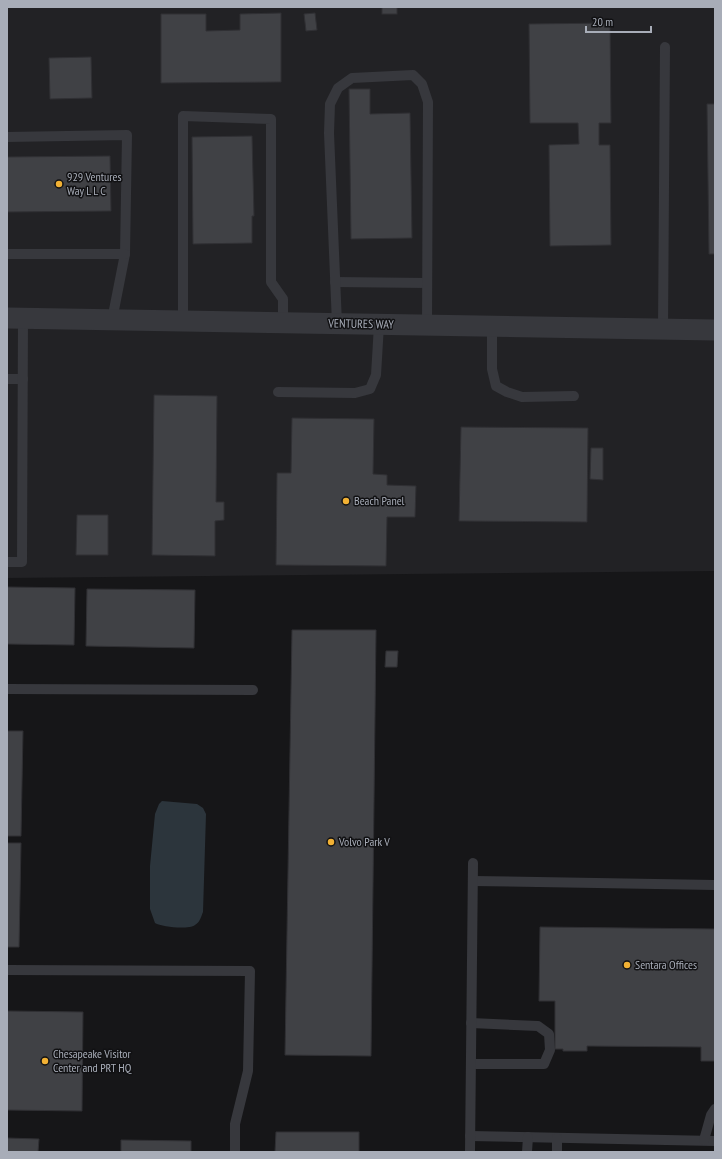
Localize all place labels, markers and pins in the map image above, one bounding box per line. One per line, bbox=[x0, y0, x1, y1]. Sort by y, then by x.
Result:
place label: 929 Ventures Way L L C bbox=[67, 169, 121, 198]
marker: 929 Ventures Way L L C bbox=[54, 179, 64, 189]
place label: Beach Panel bbox=[354, 493, 405, 508]
marker: Beach Panel bbox=[341, 496, 351, 506]
place label: Volvo Park V bbox=[338, 834, 390, 849]
marker: Volvo Park V bbox=[326, 837, 336, 847]
place label: Sentara Offices bbox=[635, 957, 697, 972]
marker: Sentara Offices bbox=[622, 960, 632, 970]
place label: Chesapeake Visitor Center and PRT HQ bbox=[53, 1046, 132, 1075]
marker: Chesapeake Visitor Center and PRT HQ bbox=[40, 1056, 50, 1066]

